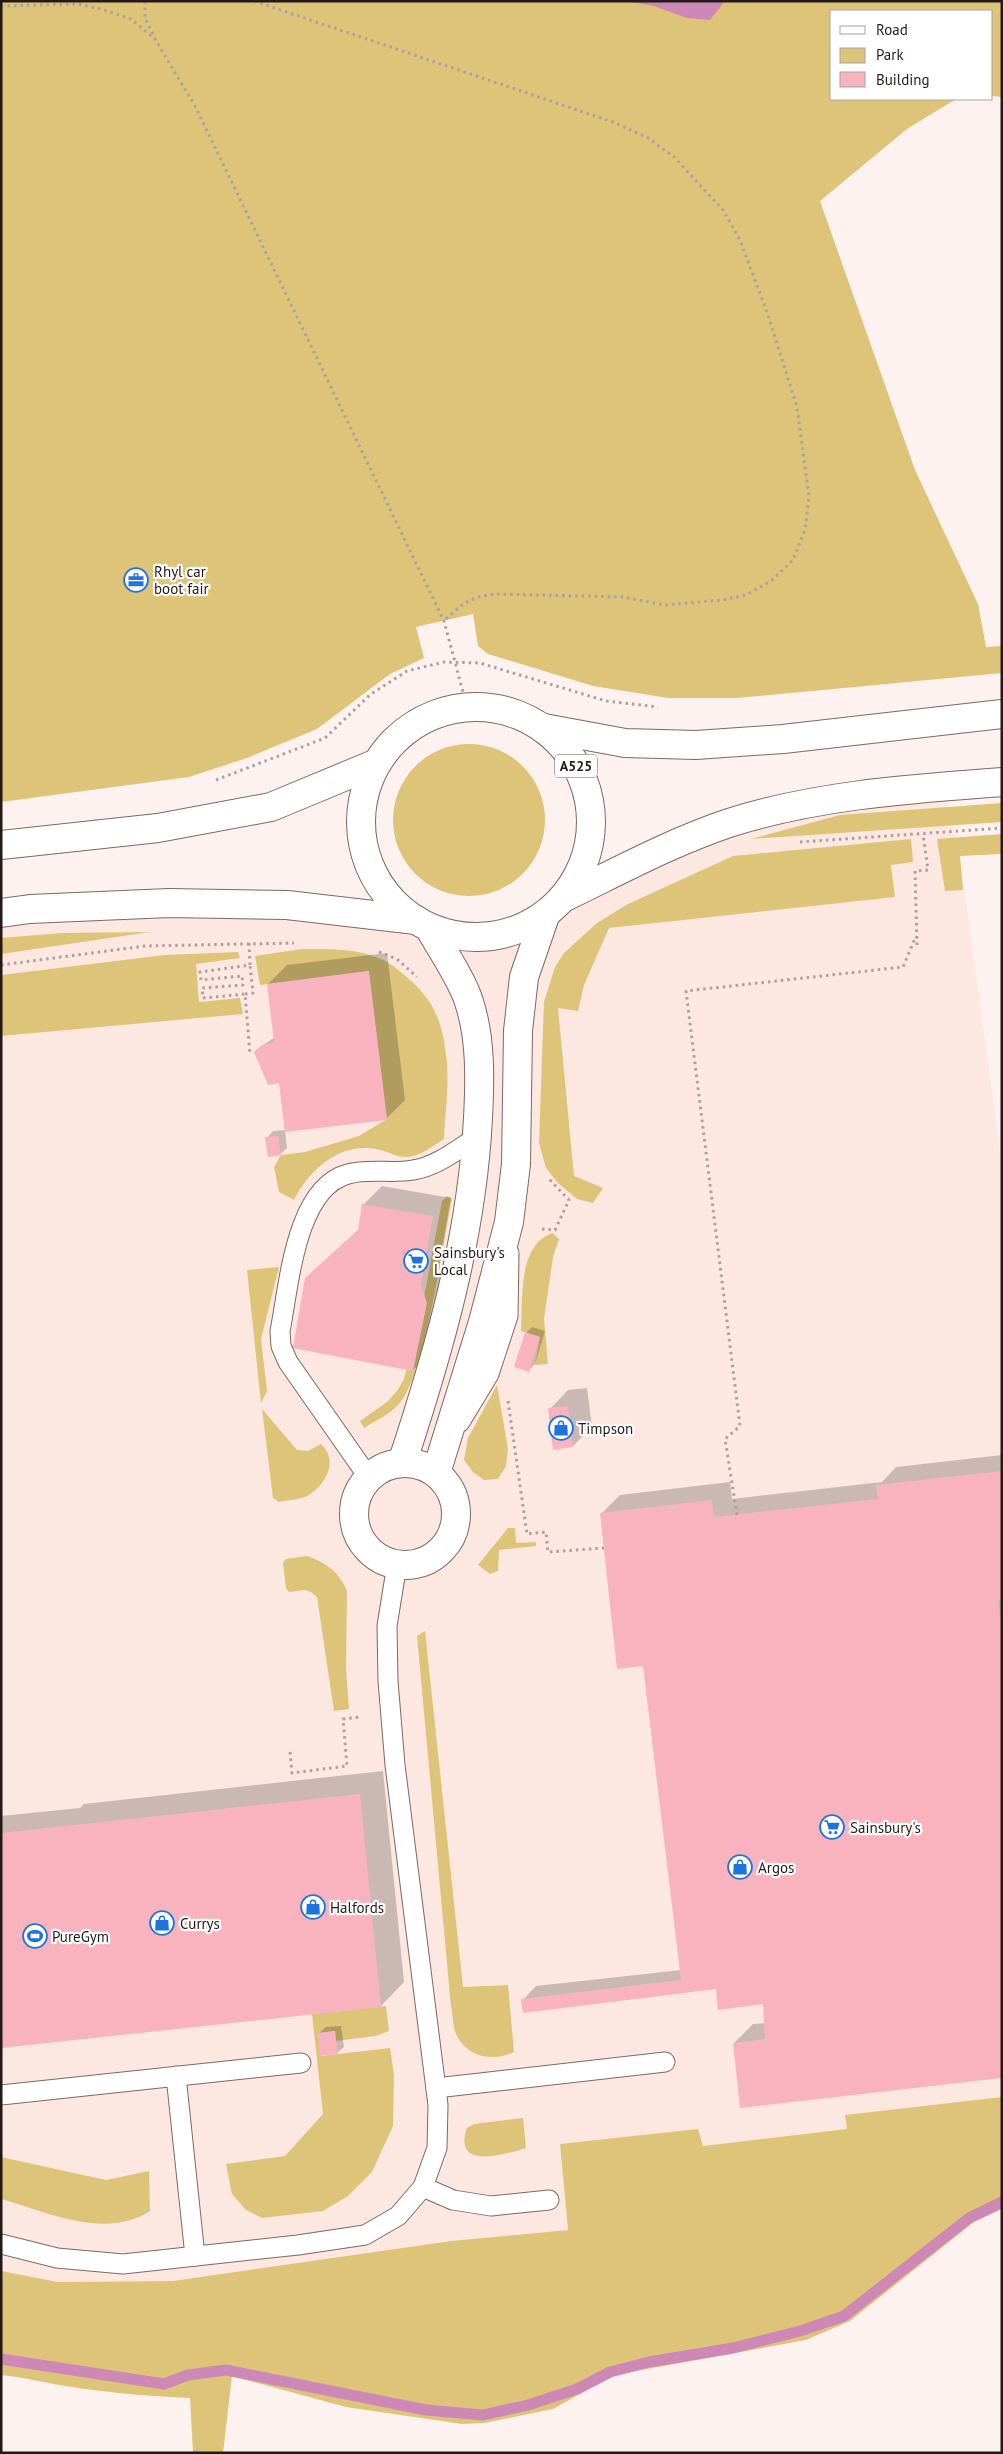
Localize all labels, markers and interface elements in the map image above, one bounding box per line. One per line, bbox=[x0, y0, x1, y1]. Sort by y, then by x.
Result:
legend bbox=[830, 10, 993, 100]
text: Road bbox=[876, 20, 908, 39]
text: Park bbox=[876, 45, 904, 64]
text: Building bbox=[876, 70, 930, 89]
place label: Rhyl car boot fair bbox=[154, 562, 209, 598]
office icon: Rhyl car boot fair bbox=[123, 567, 149, 593]
road number: A525 bbox=[555, 754, 597, 778]
place label: Sainsbury's Local bbox=[434, 1243, 505, 1279]
supermarket icon: Sainsbury's Local bbox=[403, 1248, 429, 1274]
shop icon: Timpson bbox=[548, 1415, 574, 1441]
place label: Timpson bbox=[578, 1419, 633, 1438]
supermarket icon: Sainsbury's bbox=[819, 1814, 845, 1840]
place label: Sainsbury's bbox=[850, 1818, 921, 1837]
shop icon: Argos bbox=[727, 1854, 753, 1880]
place label: Argos bbox=[758, 1858, 794, 1877]
shop icon: Halfords bbox=[300, 1894, 326, 1920]
place label: Halfords bbox=[330, 1898, 384, 1917]
shop icon: Currys bbox=[149, 1910, 175, 1936]
place label: Currys bbox=[180, 1914, 220, 1933]
sports icon: PureGym bbox=[22, 1923, 48, 1949]
place label: PureGym bbox=[52, 1927, 109, 1946]

